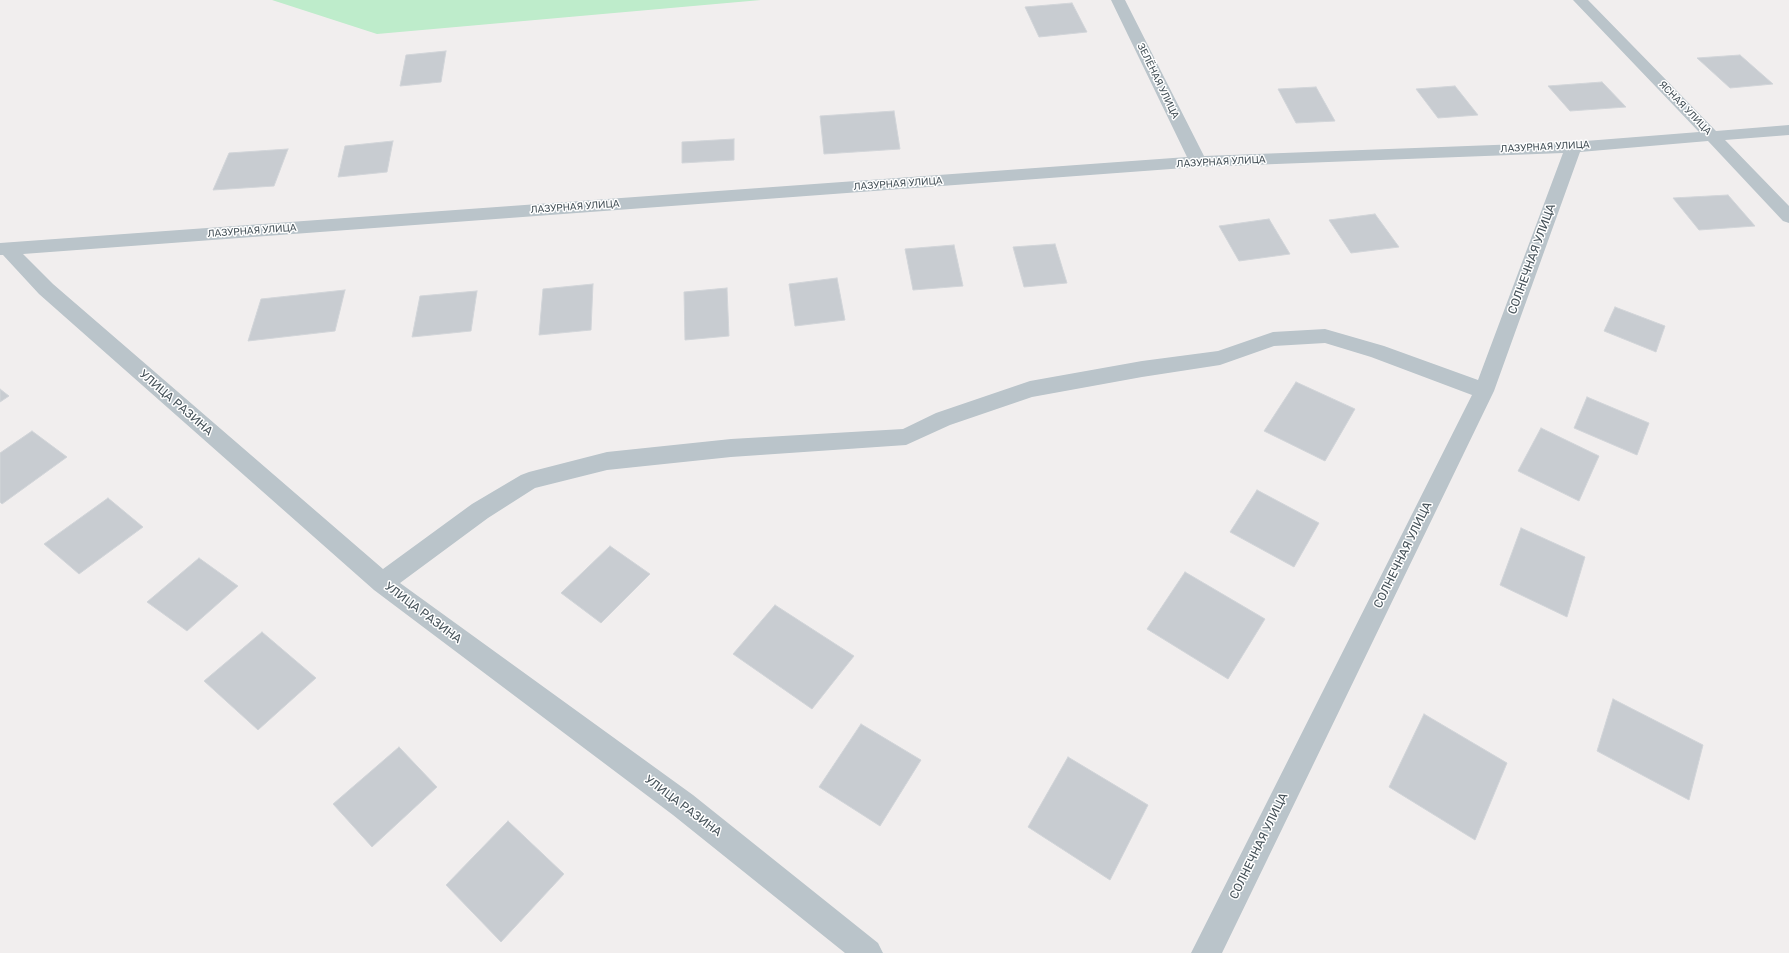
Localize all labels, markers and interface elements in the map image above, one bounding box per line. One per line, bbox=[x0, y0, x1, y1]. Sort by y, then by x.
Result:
street label: ЗЕЛЁНАЯ УЛИЦА bbox=[1135, 41, 1181, 121]
street label: ЯСНАЯ УЛИЦА bbox=[1656, 79, 1714, 137]
street label: ЛАЗУРНАЯ УЛИЦА bbox=[1500, 139, 1590, 155]
street label: ЛАЗУРНАЯ УЛИЦА bbox=[1176, 154, 1266, 170]
street label: ЛАЗУРНАЯ УЛИЦА bbox=[853, 175, 943, 193]
street label: ЛАЗУРНАЯ УЛИЦА bbox=[530, 198, 620, 216]
street label: СОЛНЕЧНАЯ УЛИЦА bbox=[1505, 202, 1559, 316]
street label: ЛАЗУРНАЯ УЛИЦА bbox=[207, 222, 297, 240]
street label: УЛИЦА РАЗИНА bbox=[136, 367, 216, 439]
street label: СОЛНЕЧНАЯ УЛИЦА bbox=[1371, 499, 1435, 611]
street label: УЛИЦА РАЗИНА bbox=[382, 579, 464, 647]
street label: УЛИЦА РАЗИНА bbox=[642, 772, 724, 840]
street label: СОЛНЕЧНАЯ УЛИЦА bbox=[1227, 790, 1291, 902]

